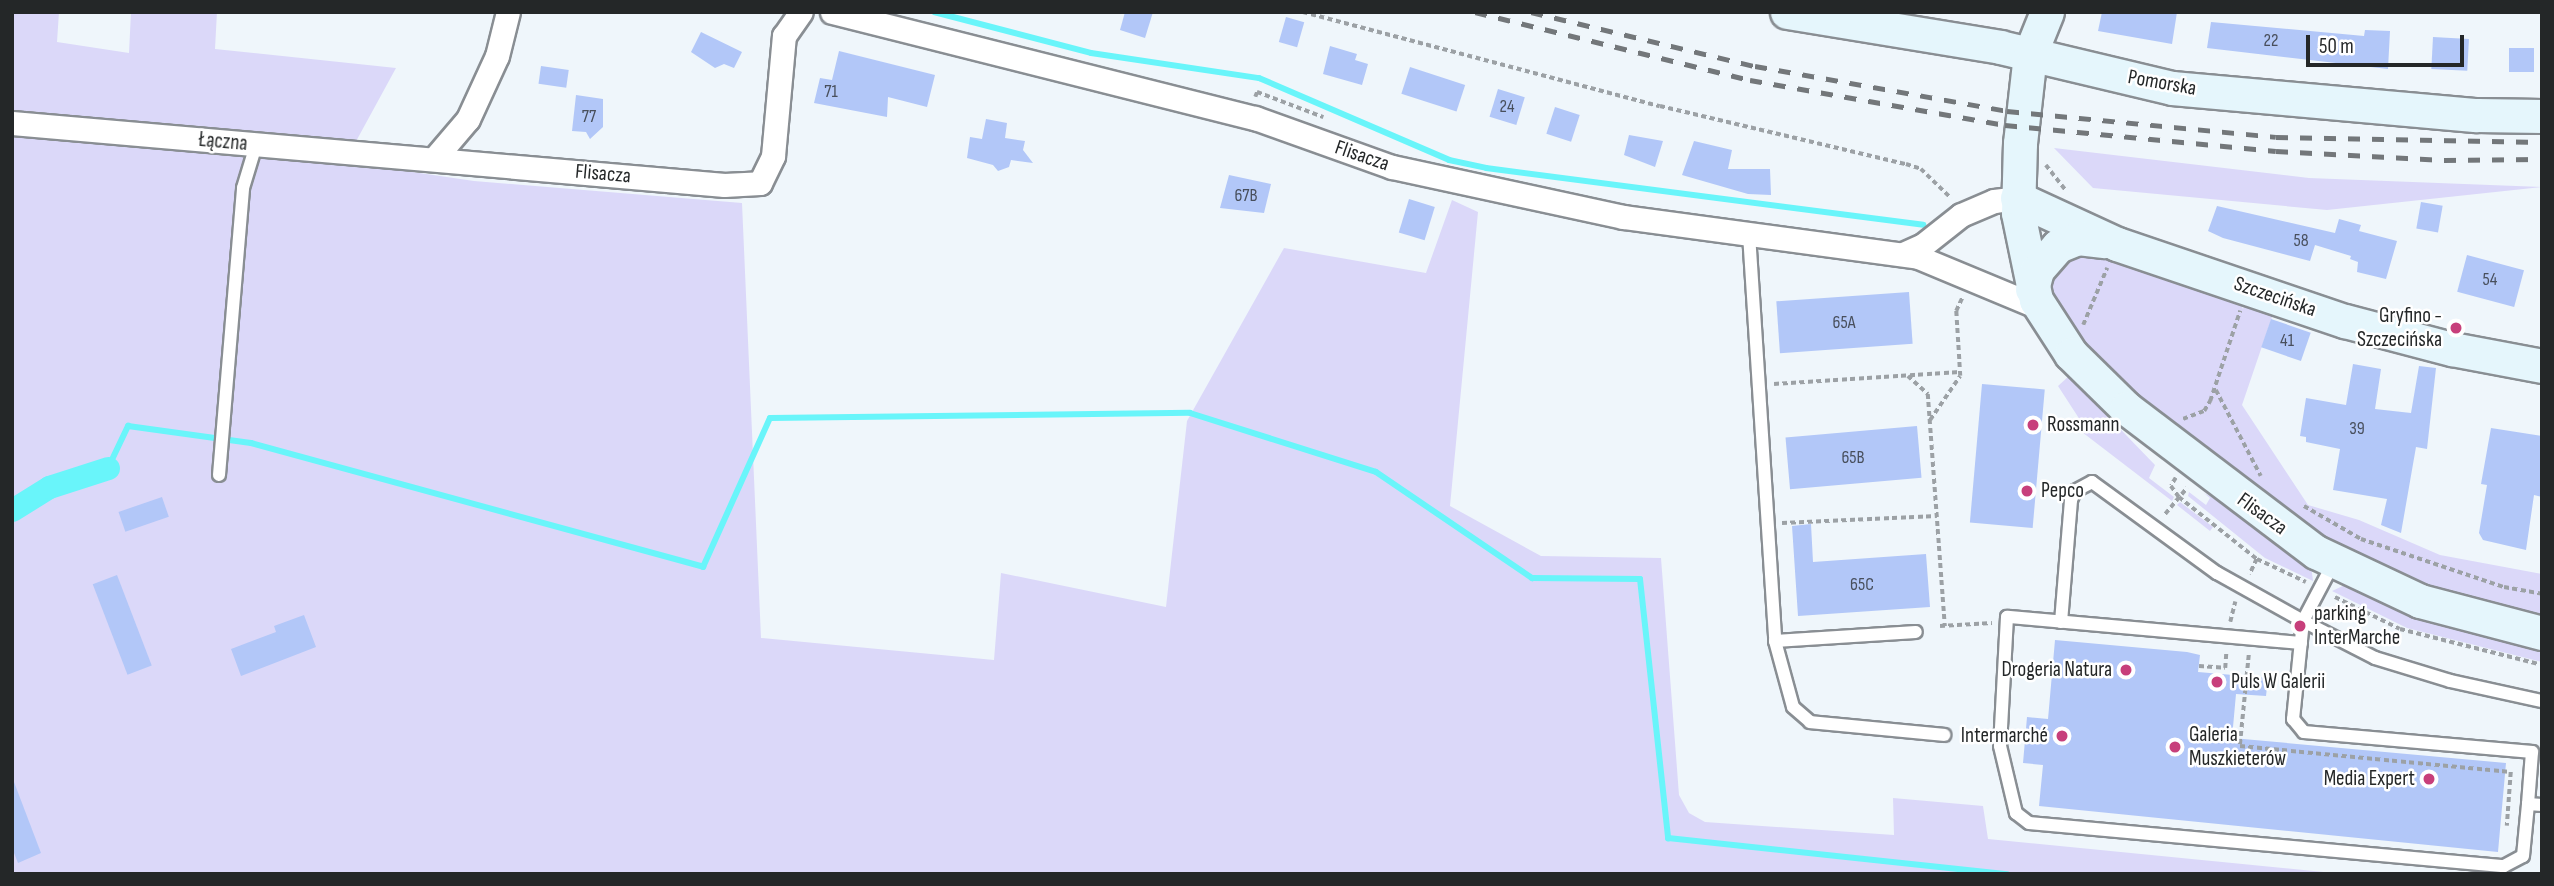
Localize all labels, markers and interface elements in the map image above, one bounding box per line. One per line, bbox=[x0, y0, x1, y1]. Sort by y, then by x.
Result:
scale bar bbox=[2309, 21, 2466, 65]
house number: 22 bbox=[2264, 30, 2278, 52]
text: 50 m bbox=[2319, 34, 2354, 59]
street label: Pomorska bbox=[2126, 65, 2198, 101]
house number: 71 bbox=[824, 81, 838, 103]
house number: 24 bbox=[1500, 96, 1514, 118]
house number: 77 bbox=[582, 106, 596, 128]
street label: Łączna bbox=[198, 127, 248, 157]
street label: Flisacza bbox=[1332, 135, 1392, 177]
street label: Flisacza bbox=[574, 159, 632, 189]
house number: 67B bbox=[1234, 185, 1258, 207]
house number: 58 bbox=[2293, 230, 2309, 252]
house number: 54 bbox=[2483, 269, 2497, 291]
street label: Szczecińska bbox=[2231, 271, 2319, 323]
place label: Gryfino - Szczecińska bbox=[2357, 303, 2442, 353]
house number: 65A bbox=[1833, 312, 1855, 334]
marker: Gryfino - Szczecińska bbox=[2448, 320, 2464, 336]
house number: 41 bbox=[2280, 330, 2294, 352]
place label: Rossmann bbox=[2047, 412, 2120, 438]
marker: Rossmann bbox=[2025, 417, 2041, 433]
house number: 39 bbox=[2349, 418, 2365, 440]
house number: 65B bbox=[1841, 447, 1865, 469]
place label: Pepco bbox=[2041, 478, 2084, 504]
marker: Pepco bbox=[2019, 483, 2035, 499]
street label: Flisacza bbox=[2232, 487, 2292, 541]
house number: 65C bbox=[1850, 574, 1874, 596]
place label: parking InterMarche bbox=[2314, 601, 2400, 651]
marker: parking InterMarche bbox=[2292, 618, 2308, 634]
place label: Drogeria Natura bbox=[2001, 657, 2112, 683]
marker: Drogeria Natura bbox=[2118, 662, 2134, 678]
place label: Puls W Galerii bbox=[2231, 669, 2325, 695]
marker: Puls W Galerii bbox=[2209, 674, 2225, 690]
place label: Galeria Muszkieterów bbox=[2189, 722, 2286, 772]
place label: Intermarché bbox=[1961, 723, 2048, 749]
marker: Intermarché bbox=[2054, 728, 2070, 744]
marker: Galeria Muszkieterów bbox=[2167, 739, 2183, 755]
place label: Media Expert bbox=[2324, 766, 2415, 792]
marker: Media Expert bbox=[2421, 771, 2437, 787]

